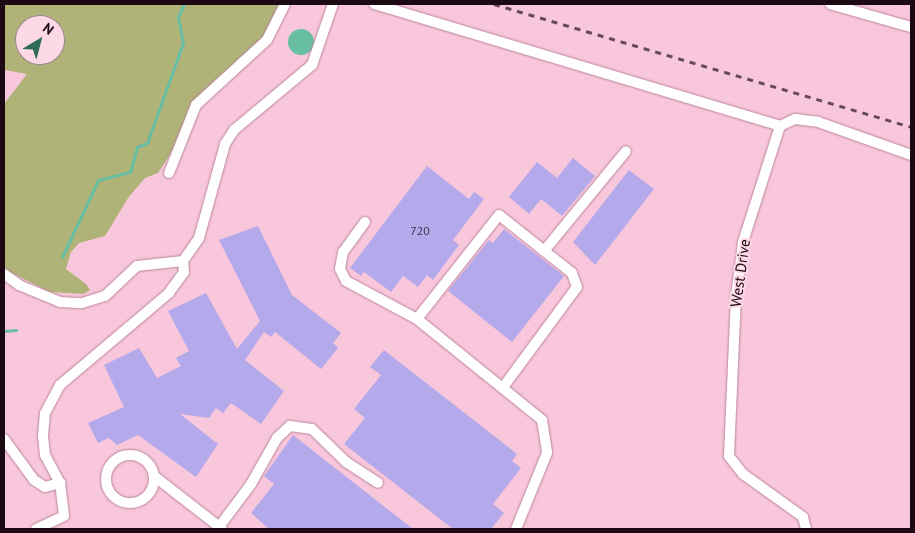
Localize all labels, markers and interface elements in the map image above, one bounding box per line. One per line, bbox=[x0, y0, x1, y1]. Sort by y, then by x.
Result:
north arrow bbox=[15, 15, 65, 65]
text: N bbox=[39, 19, 58, 39]
house number: 720 bbox=[410, 224, 430, 238]
street label: West Drive bbox=[726, 238, 754, 308]

